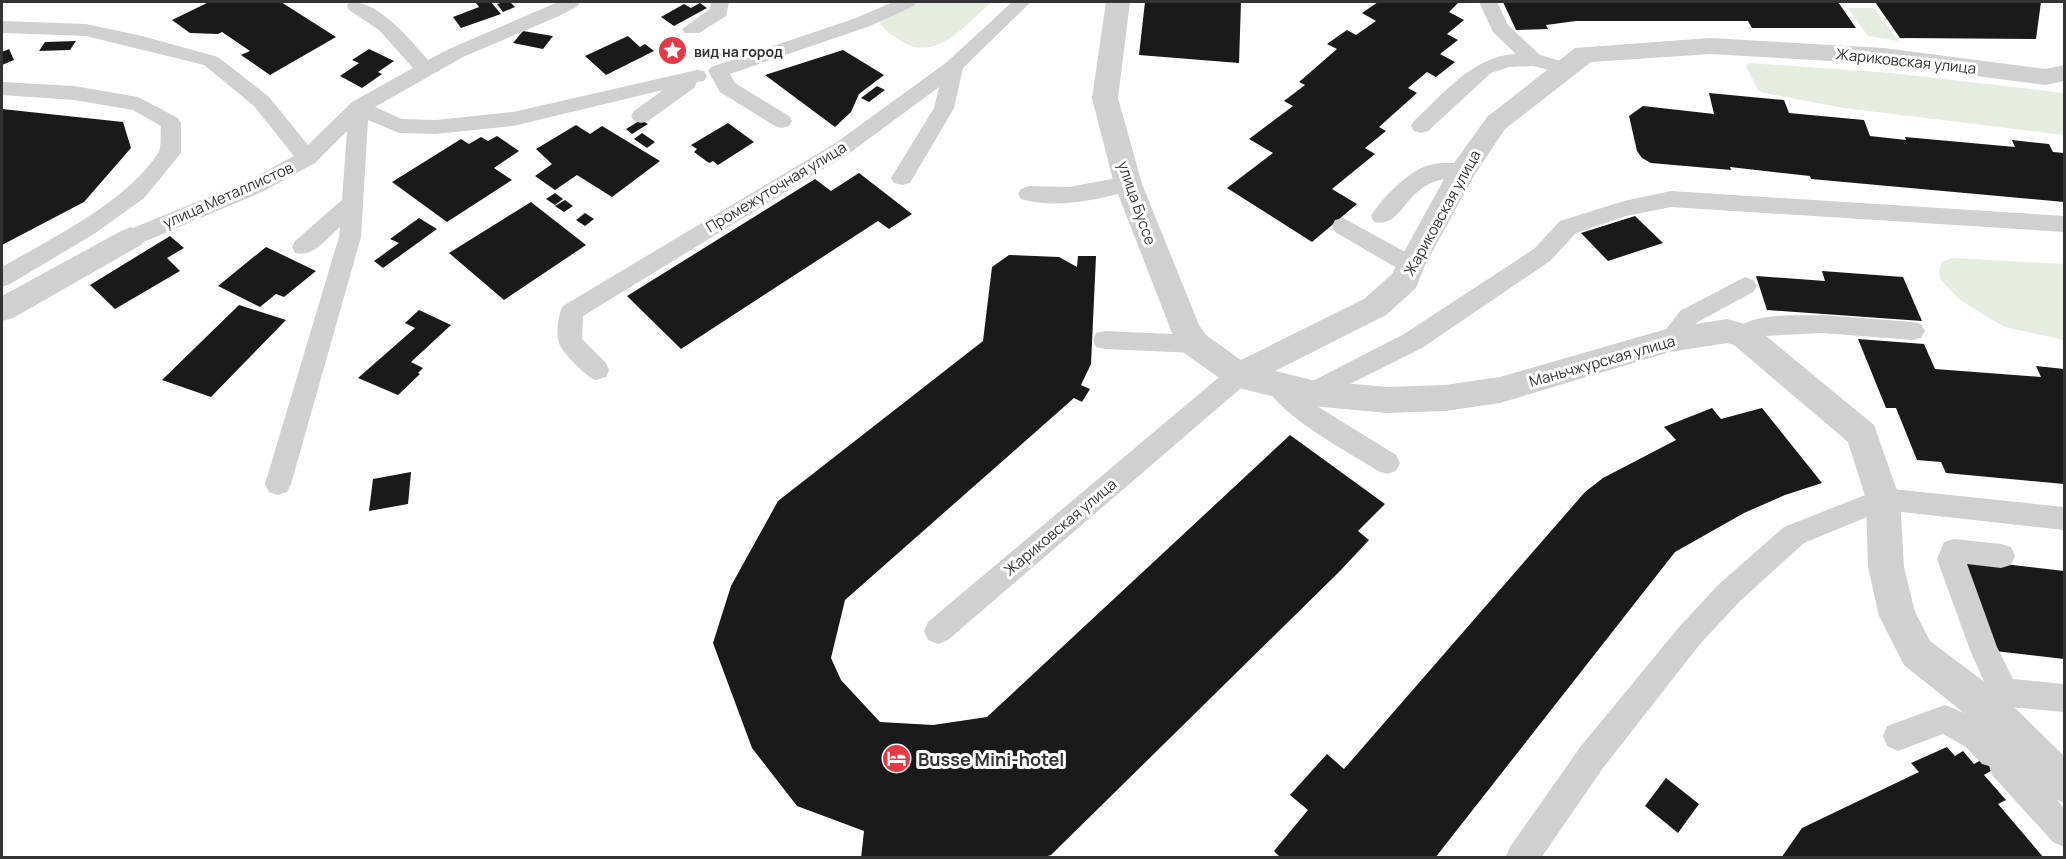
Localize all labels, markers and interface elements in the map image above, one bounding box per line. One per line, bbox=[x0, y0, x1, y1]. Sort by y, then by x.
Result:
place icon: вид на город bbox=[657, 35, 689, 67]
place label: вид на город bbox=[694, 42, 783, 61]
street label: Жариковская улица bbox=[1835, 43, 1977, 79]
street label: Промежуточная улица bbox=[702, 137, 850, 237]
street label: Жариковская улица bbox=[1399, 146, 1485, 280]
street label: улица Металлистов bbox=[160, 157, 296, 233]
street label: улица Буссе bbox=[1113, 158, 1161, 248]
street label: Маньчжурская улица bbox=[1527, 330, 1677, 392]
street label: Жариковская улица bbox=[999, 474, 1121, 580]
hotel icon: Busse Mini-hotel bbox=[881, 743, 913, 775]
place label: Busse Mini-hotel bbox=[918, 747, 1064, 771]

